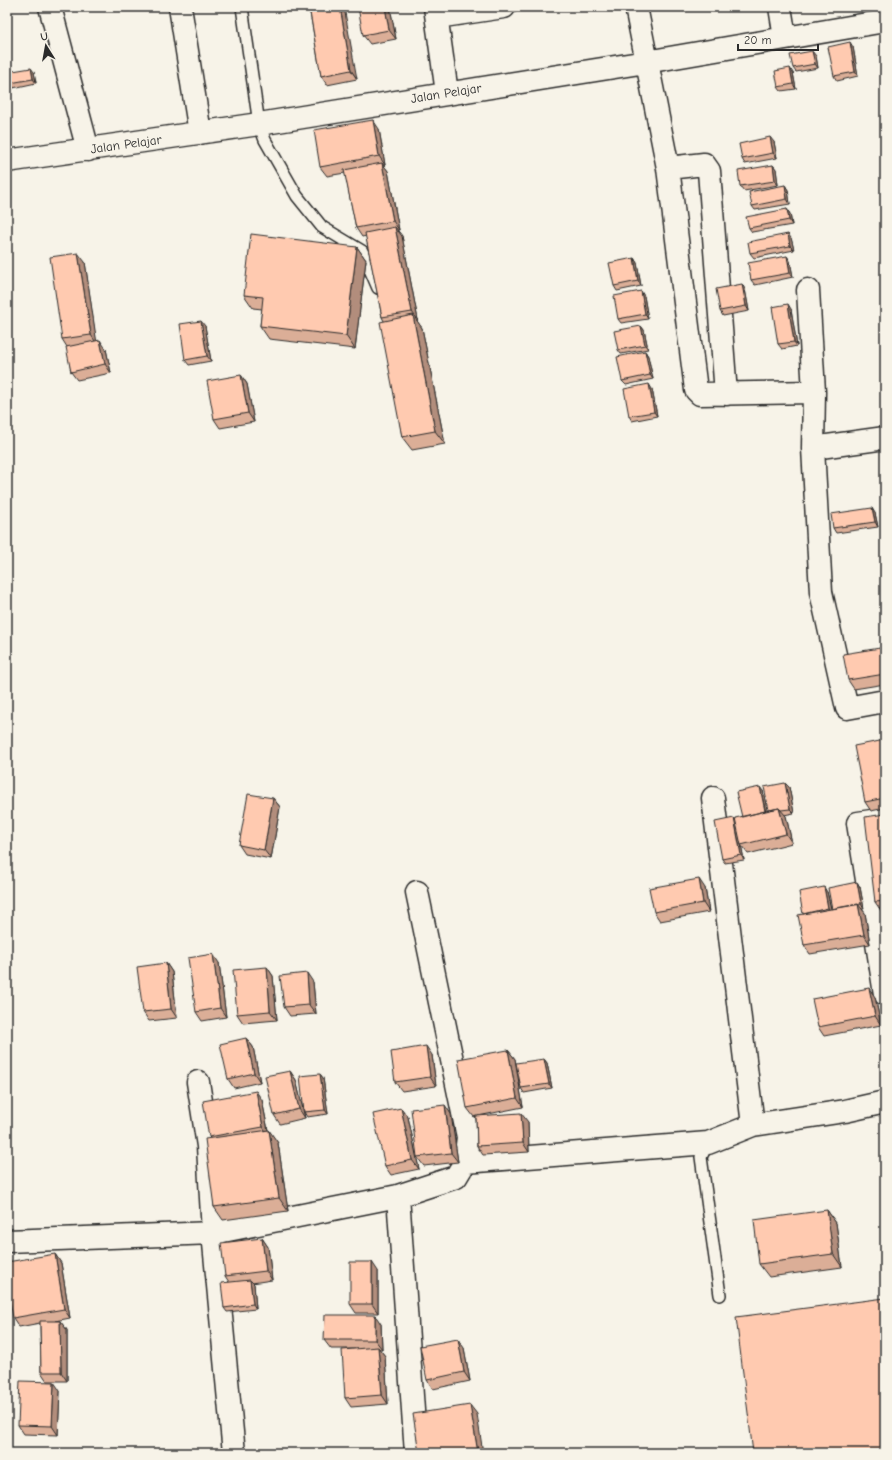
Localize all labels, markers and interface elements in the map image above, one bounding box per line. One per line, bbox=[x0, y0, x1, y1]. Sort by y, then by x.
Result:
north arrow bbox=[26, 26, 66, 66]
scale bar bbox=[738, 26, 818, 52]
text: U bbox=[39, 30, 49, 44]
text: 20 m bbox=[744, 33, 772, 47]
street label: Jalan Pelajar bbox=[410, 80, 483, 106]
street label: Jalan Pelajar bbox=[90, 131, 163, 156]

